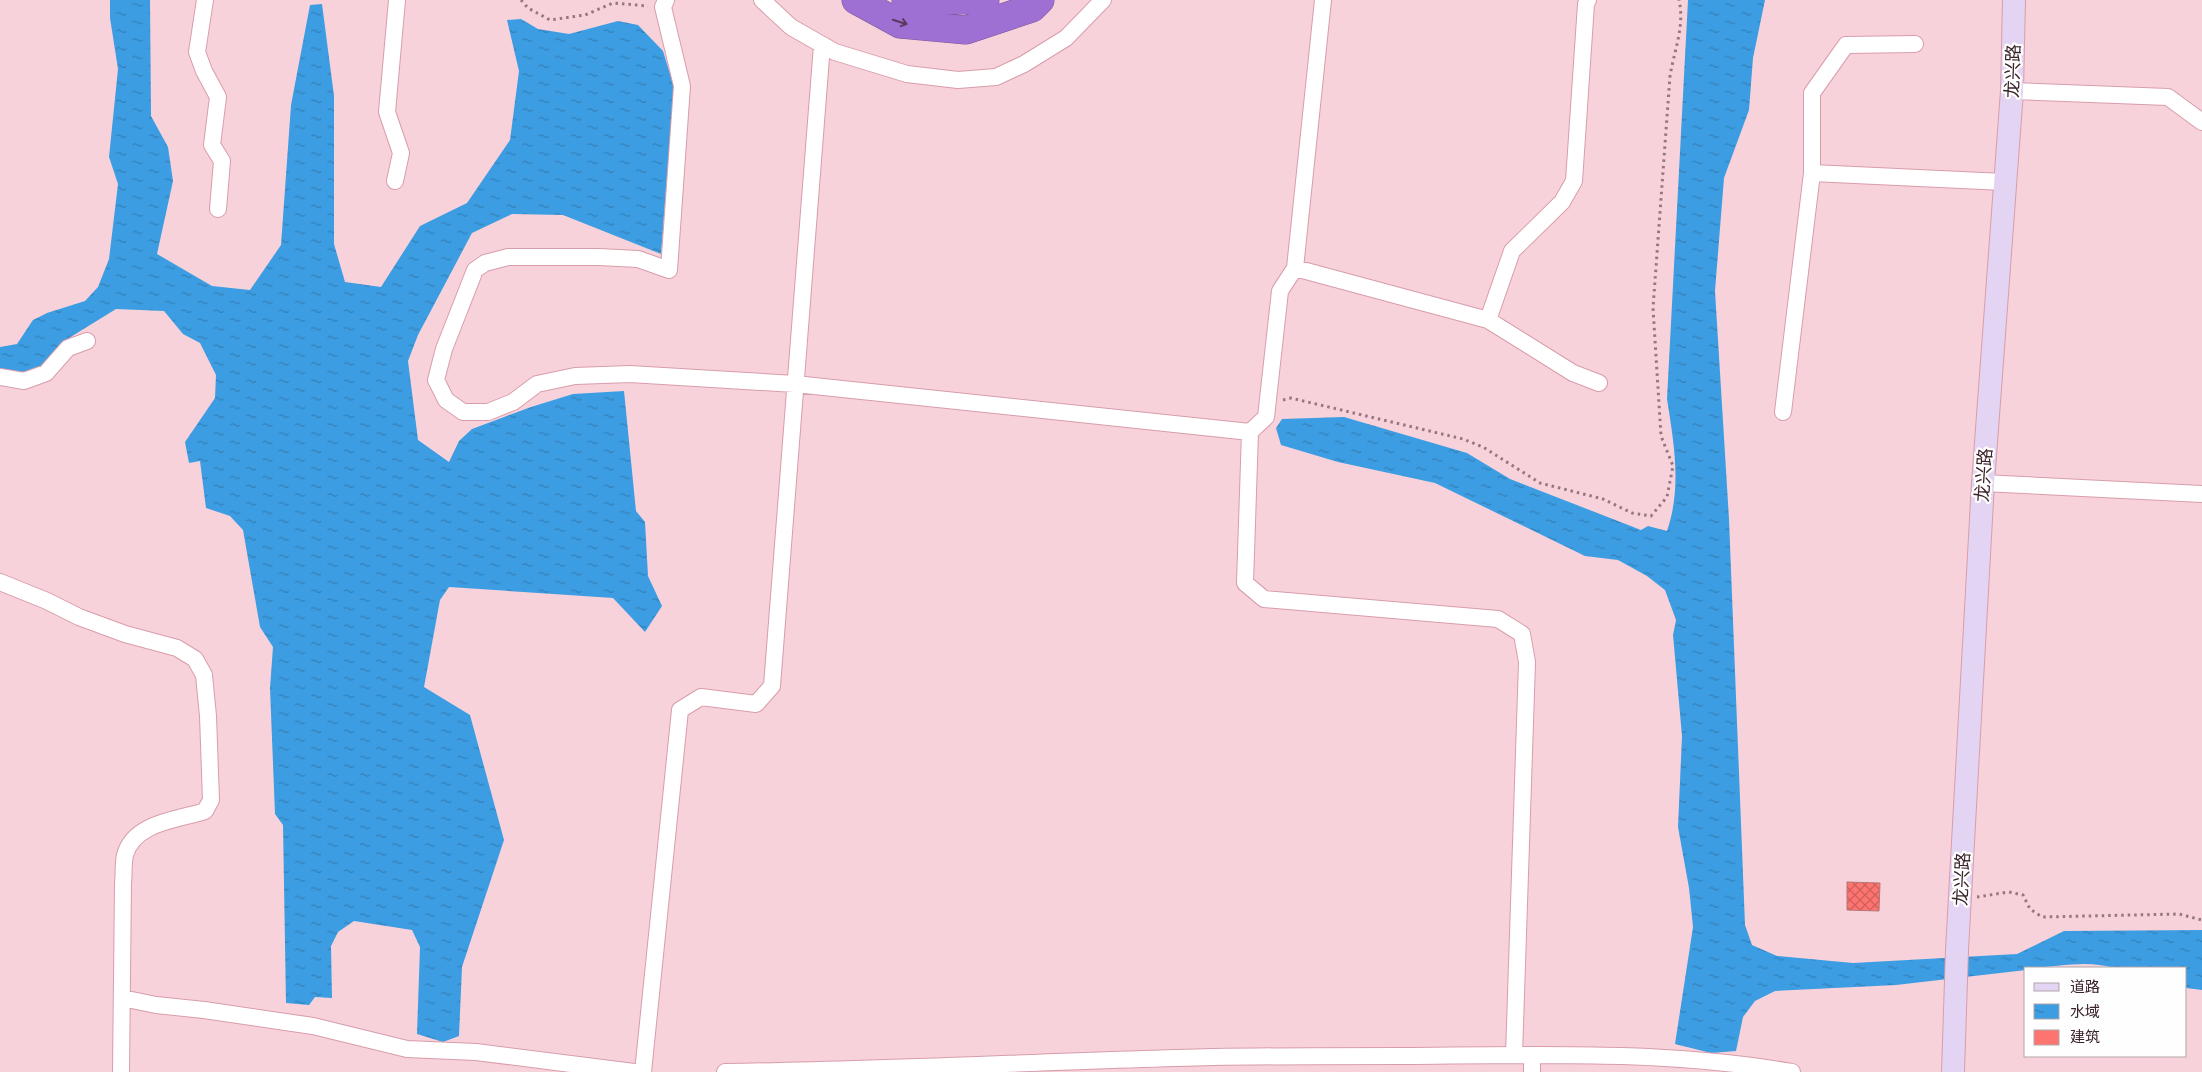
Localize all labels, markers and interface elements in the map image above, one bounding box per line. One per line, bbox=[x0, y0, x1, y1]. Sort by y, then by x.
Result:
one-way arrow bbox=[892, 17, 908, 27]
street label: 龙兴路 bbox=[1999, 44, 2025, 98]
street label: 龙兴路 bbox=[1969, 447, 1997, 503]
street label: 龙兴路 bbox=[1948, 851, 1974, 907]
legend bbox=[2024, 967, 2187, 1057]
text: 道路 bbox=[2070, 976, 2100, 996]
text: 水域 bbox=[2070, 1001, 2100, 1021]
text: 建筑 bbox=[2070, 1026, 2100, 1046]

